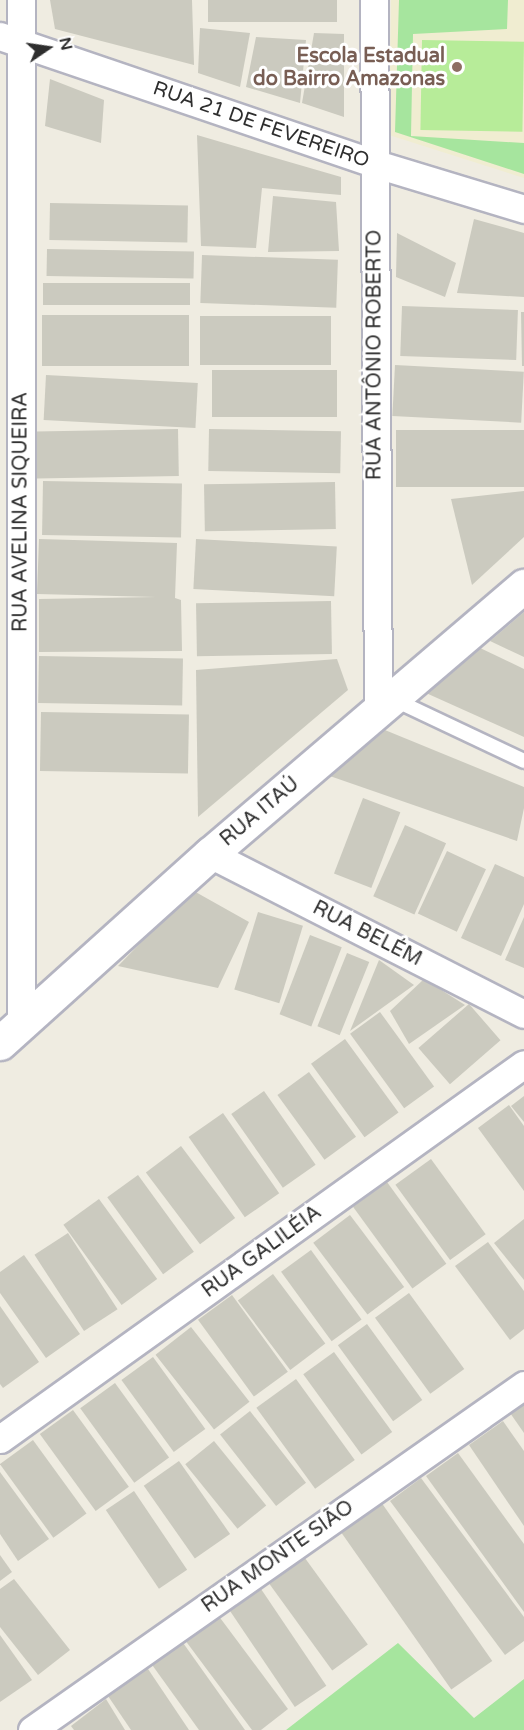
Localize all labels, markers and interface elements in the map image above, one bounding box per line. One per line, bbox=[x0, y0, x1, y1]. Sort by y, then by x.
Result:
north arrow bbox=[18, 18, 78, 78]
text: N bbox=[54, 35, 77, 52]
place label: Escola Estadual do Bairro Amazonas bbox=[253, 44, 445, 91]
marker: Escola Estadual do Bairro Amazonas bbox=[450, 60, 464, 74]
street label: RUA 21 DE FEVEREIRO bbox=[150, 77, 372, 173]
street label: RUA ANTÔNIO ROBERTO bbox=[363, 230, 387, 480]
street label: RUA AVELINA SIQUEIRA bbox=[9, 392, 33, 632]
street label: RUA ITAÚ bbox=[216, 772, 304, 852]
street label: RUA BELÉM bbox=[308, 896, 426, 972]
street label: RUA GALILÉIA bbox=[198, 1201, 326, 1303]
street label: RUA MONTE SIÃO bbox=[197, 1496, 359, 1618]

